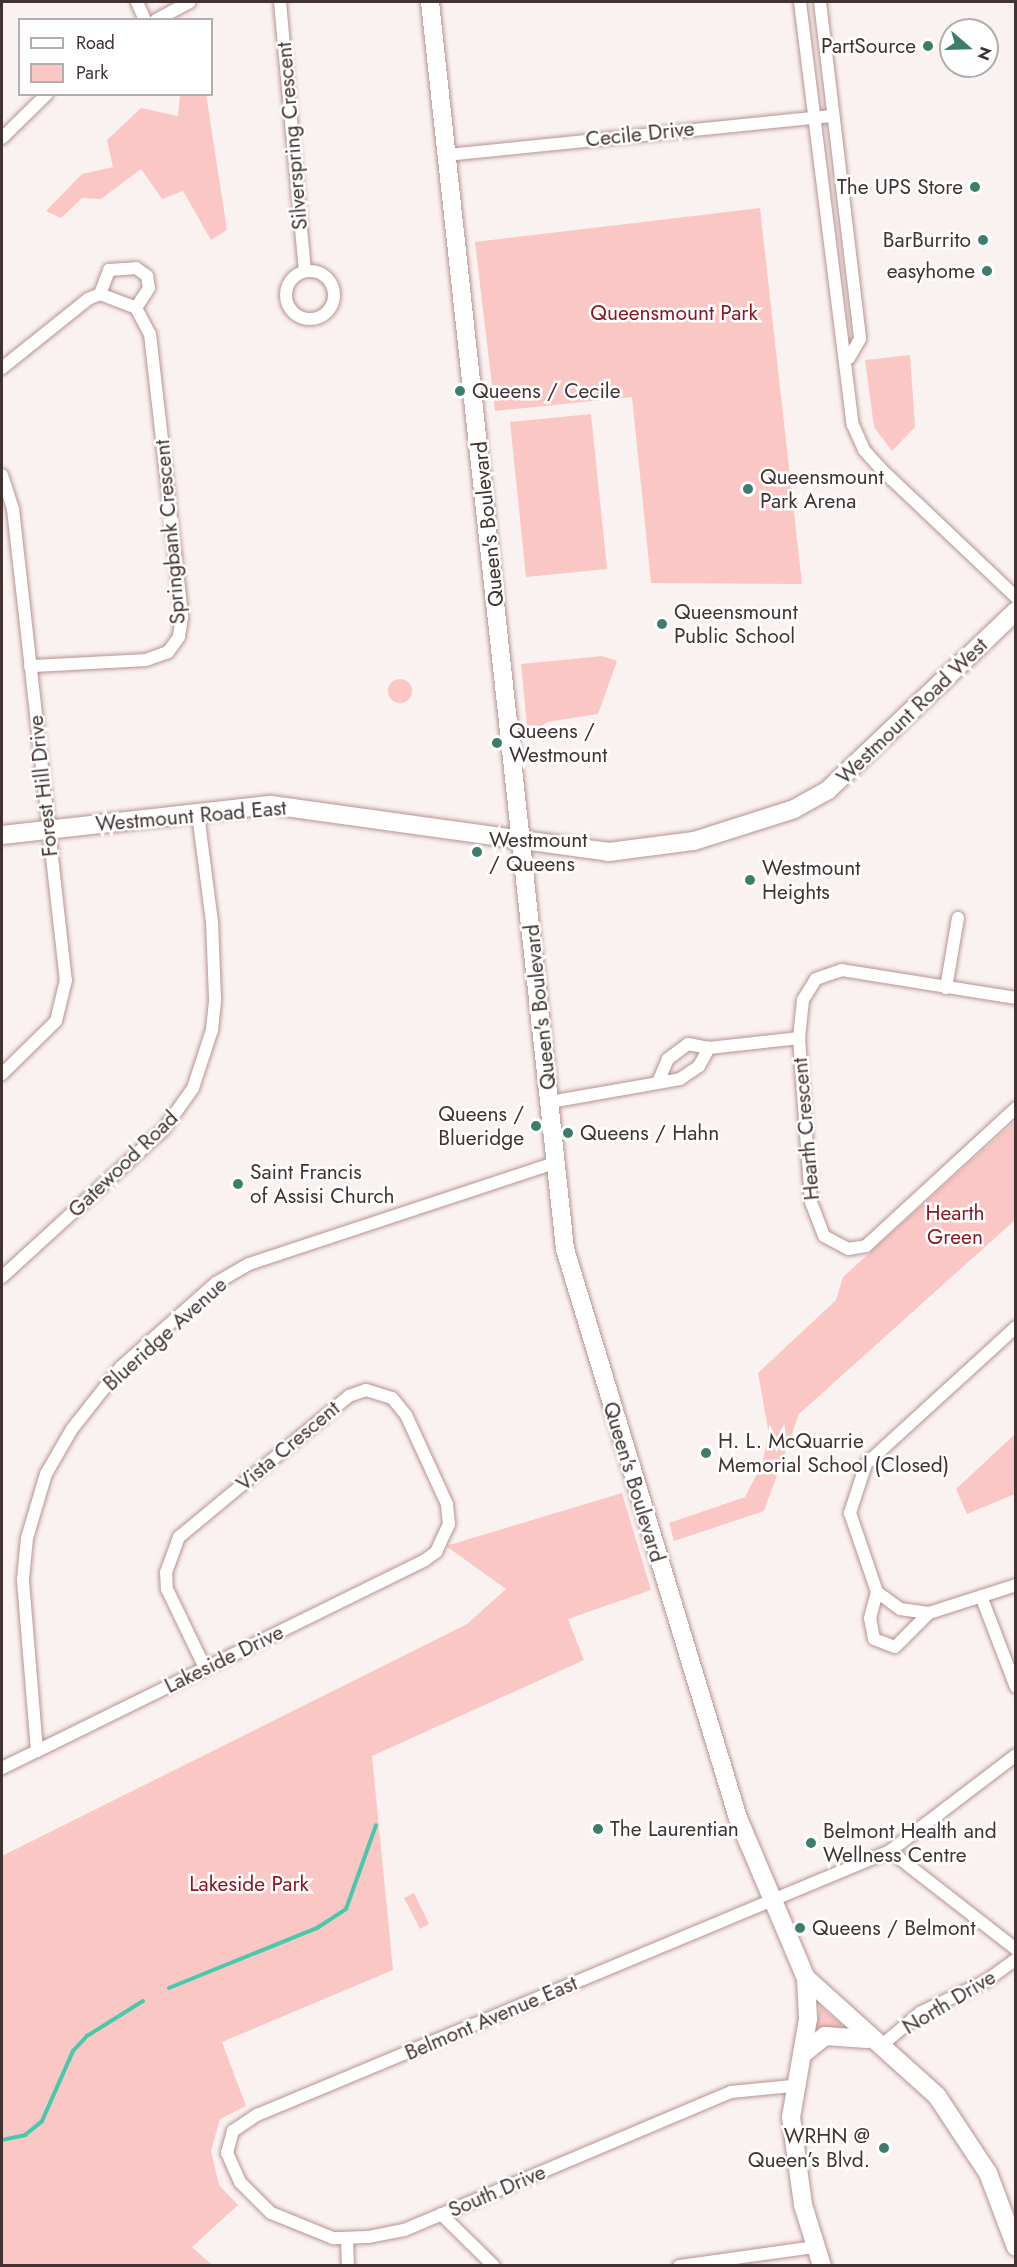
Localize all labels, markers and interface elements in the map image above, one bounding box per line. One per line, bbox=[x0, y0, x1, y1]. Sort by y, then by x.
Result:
legend bbox=[18, 18, 213, 96]
north arrow bbox=[939, 18, 999, 78]
text: Road bbox=[76, 30, 115, 56]
place label: PartSource bbox=[821, 33, 916, 59]
marker: PartSource bbox=[921, 39, 935, 53]
street label: Silverspring Crescent bbox=[271, 41, 313, 231]
text: N bbox=[972, 44, 997, 64]
text: Park bbox=[76, 60, 108, 86]
street label: Cecile Drive bbox=[584, 116, 696, 152]
place label: The UPS Store bbox=[837, 174, 963, 200]
marker: The UPS Store bbox=[968, 180, 982, 194]
place label: BarBurrito bbox=[883, 227, 971, 253]
marker: BarBurrito bbox=[976, 233, 990, 247]
place label: easyhome bbox=[887, 258, 975, 284]
marker: easyhome bbox=[980, 264, 994, 278]
park label: Queensmount Park bbox=[590, 300, 758, 326]
place label: Queens / Cecile bbox=[472, 378, 620, 404]
marker: Queens / Cecile bbox=[453, 384, 467, 398]
street label: Springbank Crescent bbox=[149, 439, 191, 625]
street label: Queen's Boulevard bbox=[467, 440, 509, 608]
place label: Queensmount Park Arena bbox=[760, 464, 884, 514]
marker: Queensmount Park Arena bbox=[741, 482, 755, 496]
place label: Queensmount Public School bbox=[674, 599, 798, 649]
marker: Queensmount Public School bbox=[655, 617, 669, 631]
street label: Westmount Road West bbox=[831, 633, 993, 789]
street label: Forest Hill Drive bbox=[23, 714, 63, 858]
place label: Queens / Westmount bbox=[509, 718, 607, 768]
marker: Queens / Westmount bbox=[490, 736, 504, 750]
street label: Westmount Road East bbox=[95, 795, 287, 837]
place label: Westmount / Queens bbox=[489, 827, 587, 877]
marker: Westmount / Queens bbox=[470, 845, 484, 859]
place label: Westmount Heights bbox=[762, 855, 860, 905]
marker: Westmount Heights bbox=[743, 873, 757, 887]
street label: Queen's Boulevard bbox=[519, 923, 561, 1091]
street label: Hearth Crescent bbox=[787, 1057, 825, 1201]
place label: Queens / Blueridge bbox=[438, 1101, 524, 1151]
street label: Gatewood Road bbox=[63, 1105, 183, 1223]
marker: Queens / Blueridge bbox=[529, 1119, 543, 1133]
place label: Queens / Hahn bbox=[580, 1120, 719, 1146]
marker: Queens / Hahn bbox=[561, 1126, 575, 1140]
place label: Saint Francis of Assisi Church bbox=[250, 1159, 395, 1209]
marker: Saint Francis of Assisi Church bbox=[231, 1177, 245, 1191]
park label: Hearth Green bbox=[925, 1200, 985, 1250]
street label: Blueridge Avenue bbox=[98, 1272, 232, 1396]
street label: Vista Crescent bbox=[231, 1396, 345, 1496]
street label: Queen's Boulevard bbox=[598, 1399, 670, 1565]
place label: H. L. McQuarrie Memorial School (Closed) bbox=[718, 1428, 949, 1478]
marker: H. L. McQuarrie Memorial School (Closed) bbox=[699, 1446, 713, 1460]
street label: Lakeside Drive bbox=[161, 1619, 287, 1699]
place label: The Laurentian bbox=[610, 1816, 739, 1842]
place label: Belmont Health and Wellness Centre bbox=[823, 1818, 997, 1868]
marker: The Laurentian bbox=[591, 1822, 605, 1836]
marker: Belmont Health and Wellness Centre bbox=[804, 1836, 818, 1850]
park label: Lakeside Park bbox=[189, 1871, 309, 1897]
place label: Queens / Belmont bbox=[812, 1915, 975, 1941]
marker: Queens / Belmont bbox=[793, 1921, 807, 1935]
street label: North Drive bbox=[898, 1964, 1000, 2040]
street label: Belmont Avenue East bbox=[401, 1970, 581, 2066]
place label: WRHN @ Queen’s Blvd. bbox=[748, 2123, 870, 2173]
marker: WRHN @ Queen’s Blvd. bbox=[875, 2139, 893, 2157]
street label: South Drive bbox=[445, 2159, 549, 2223]

